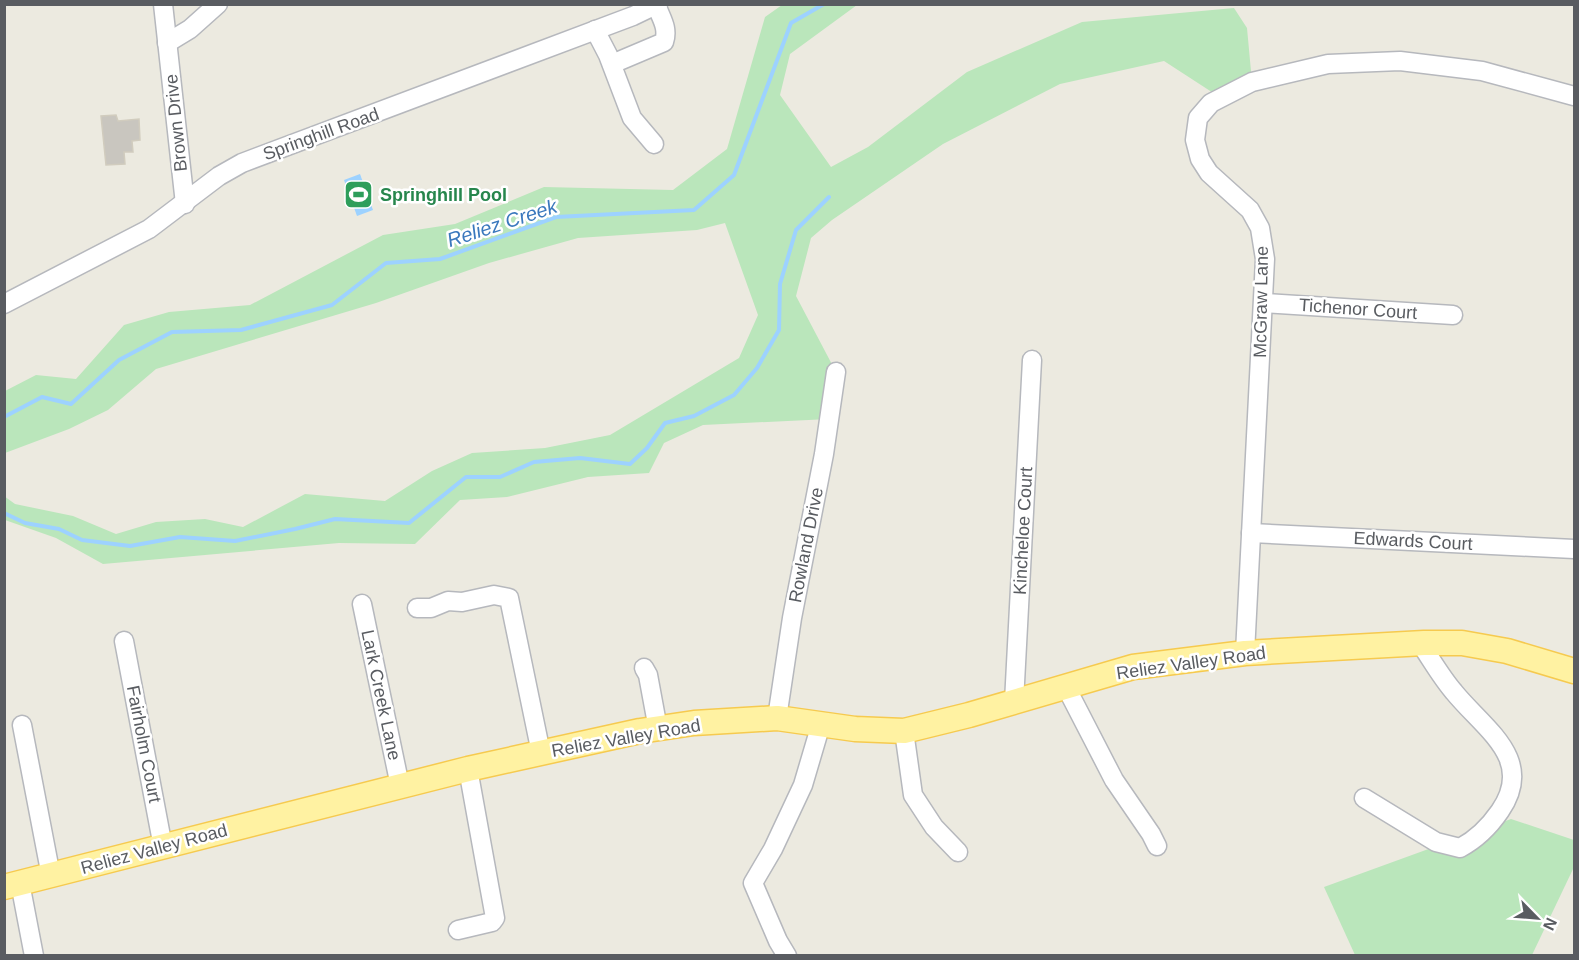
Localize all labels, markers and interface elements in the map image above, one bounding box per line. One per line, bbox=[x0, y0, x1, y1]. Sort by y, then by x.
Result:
street label: Brown Drive bbox=[161, 73, 191, 173]
street label: Springhill Road bbox=[260, 104, 382, 164]
sports icon: Springhill Pool bbox=[343, 179, 375, 211]
place label: Springhill Pool bbox=[380, 185, 507, 205]
water label: Reliez Creek bbox=[444, 195, 561, 251]
street label: McGraw Lane bbox=[1250, 246, 1272, 358]
street label: Tichenor Court bbox=[1298, 295, 1418, 323]
street label: Kincheloe Court bbox=[1010, 467, 1036, 595]
street label: Rowland Drive bbox=[785, 486, 827, 604]
street label: Edwards Court bbox=[1353, 528, 1473, 554]
street label: Lark Creek Lane bbox=[357, 628, 405, 762]
street label: Reliez Valley Road bbox=[1115, 643, 1267, 683]
street label: Fairholm Court bbox=[123, 684, 165, 804]
street label: Reliez Valley Road bbox=[550, 715, 702, 761]
street label: Reliez Valley Road bbox=[79, 820, 229, 878]
north arrow bbox=[1507, 888, 1567, 948]
text: N bbox=[1540, 915, 1560, 933]

